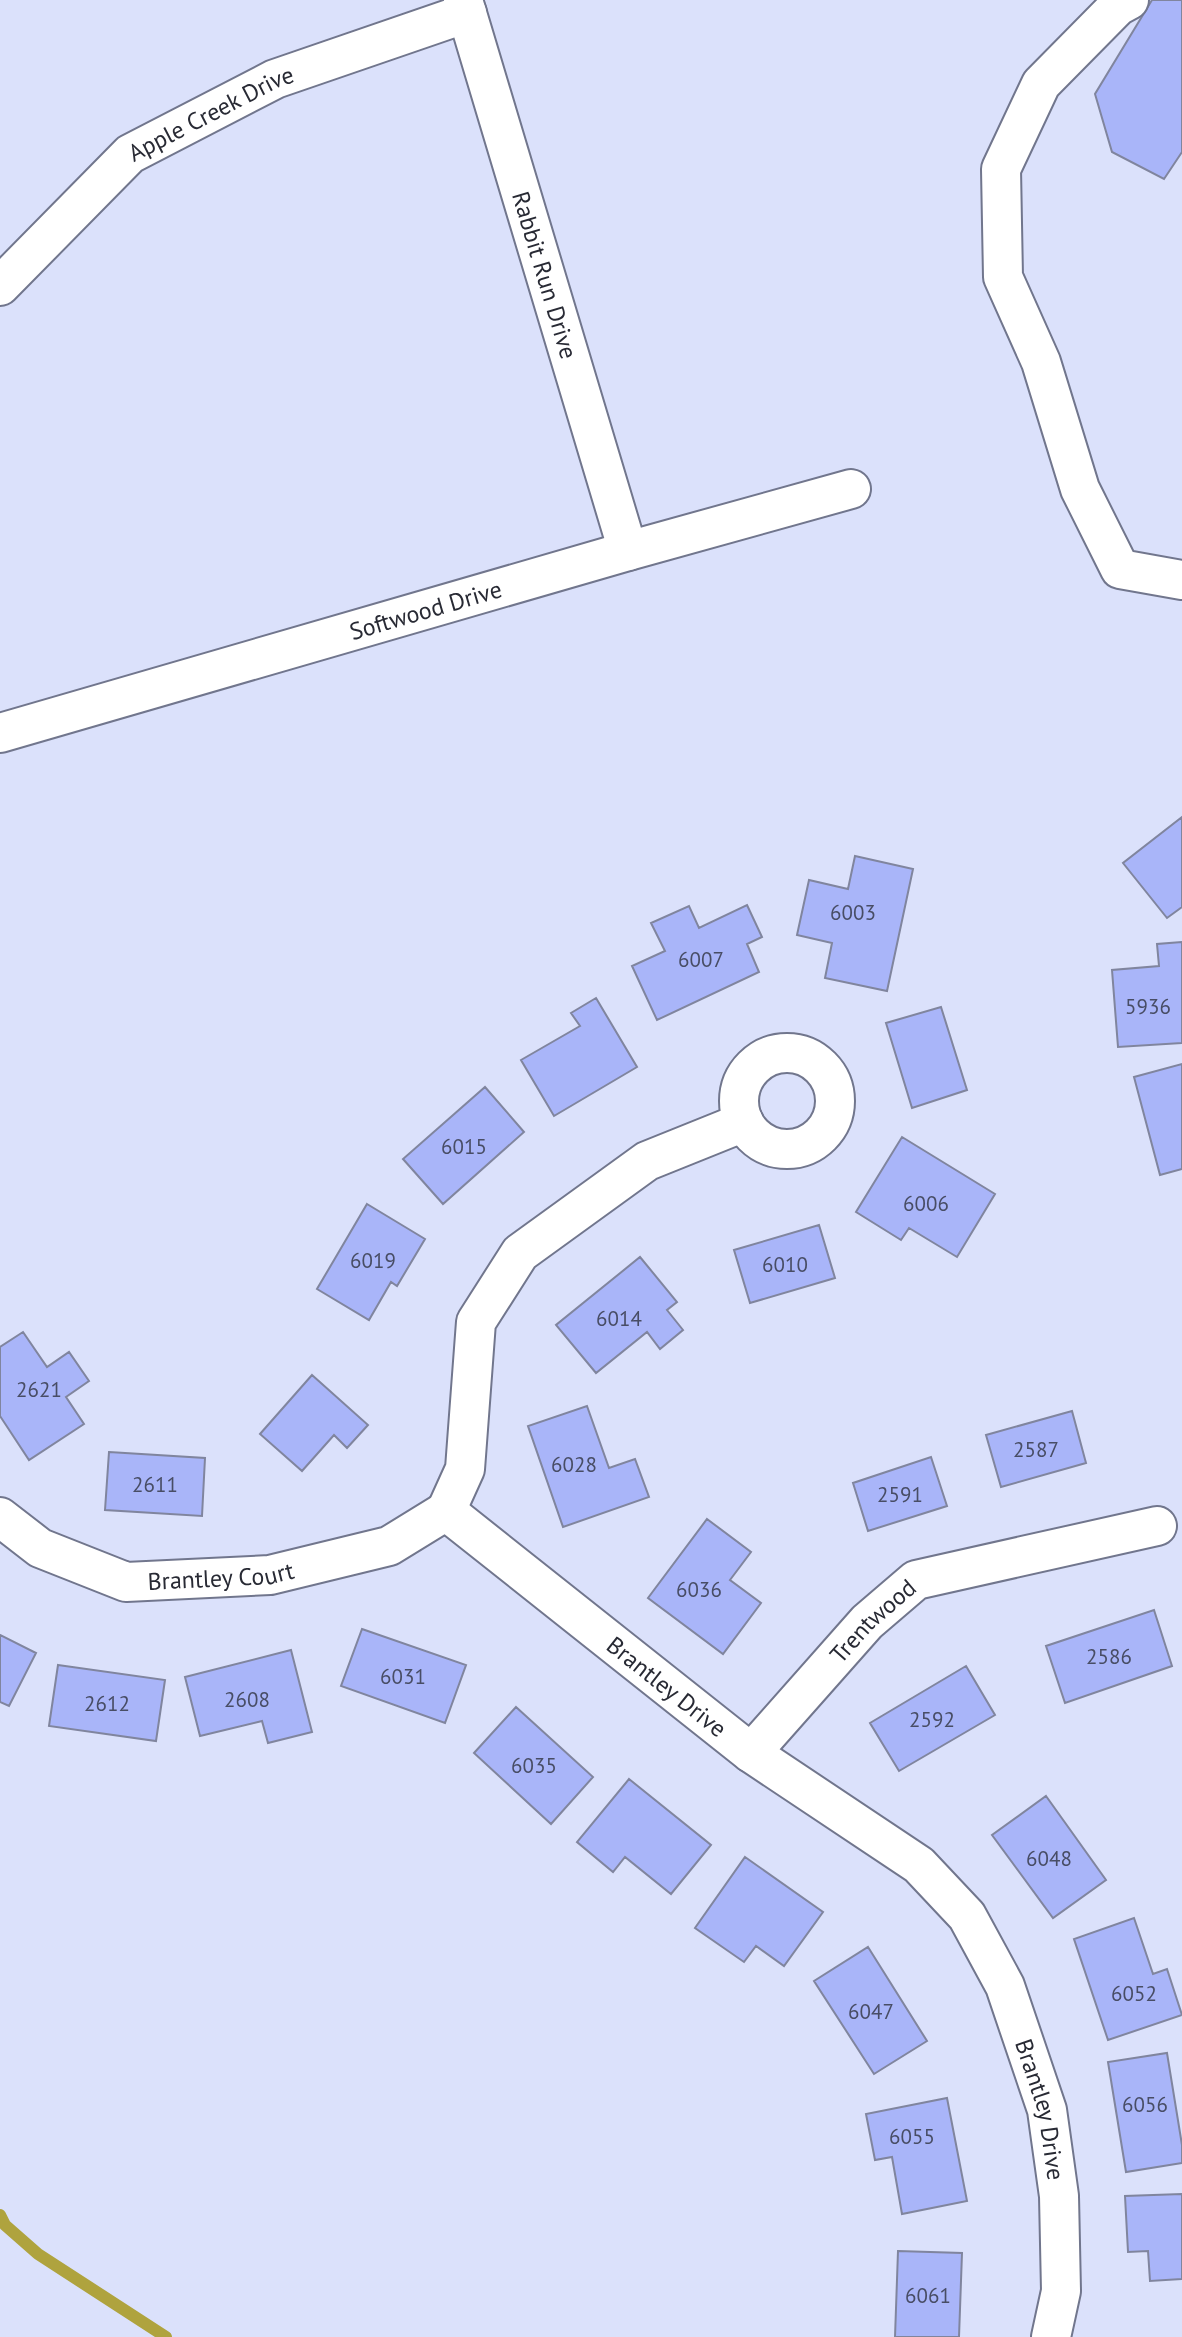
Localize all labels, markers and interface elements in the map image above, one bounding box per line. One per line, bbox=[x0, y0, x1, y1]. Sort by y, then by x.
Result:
street label: Apple Creek Drive bbox=[123, 58, 298, 168]
street label: Rabbit Run Drive bbox=[506, 187, 585, 362]
street label: Softwood Drive bbox=[346, 573, 505, 646]
house number: 6003 bbox=[830, 899, 876, 926]
house number: 6007 bbox=[678, 946, 724, 973]
house number: 5936 bbox=[1125, 993, 1171, 1020]
house number: 6015 bbox=[441, 1133, 487, 1160]
house number: 6006 bbox=[903, 1190, 949, 1217]
house number: 6019 bbox=[350, 1247, 396, 1274]
house number: 6010 bbox=[762, 1251, 808, 1278]
house number: 6014 bbox=[596, 1305, 642, 1332]
house number: 2621 bbox=[16, 1376, 62, 1403]
house number: 2587 bbox=[1013, 1436, 1059, 1463]
house number: 6028 bbox=[551, 1451, 597, 1478]
house number: 2611 bbox=[132, 1471, 178, 1498]
house number: 2591 bbox=[877, 1481, 923, 1508]
street label: Brantley Court bbox=[147, 1554, 297, 1596]
street label: Trentwood bbox=[823, 1572, 922, 1669]
house number: 6036 bbox=[676, 1576, 722, 1603]
street label: Brantley Drive bbox=[601, 1629, 733, 1743]
house number: 2586 bbox=[1086, 1643, 1132, 1670]
house number: 6031 bbox=[380, 1663, 426, 1690]
house number: 2608 bbox=[224, 1686, 270, 1713]
house number: 2612 bbox=[84, 1690, 130, 1717]
house number: 2592 bbox=[909, 1706, 955, 1733]
house number: 6035 bbox=[511, 1752, 557, 1779]
house number: 6048 bbox=[1026, 1845, 1072, 1872]
house number: 6052 bbox=[1111, 1980, 1157, 2007]
house number: 6047 bbox=[848, 1998, 894, 2025]
street label: Brantley Drive bbox=[1009, 2035, 1072, 2182]
house number: 6056 bbox=[1122, 2091, 1168, 2118]
house number: 6055 bbox=[889, 2123, 935, 2150]
house number: 6061 bbox=[905, 2282, 951, 2309]

